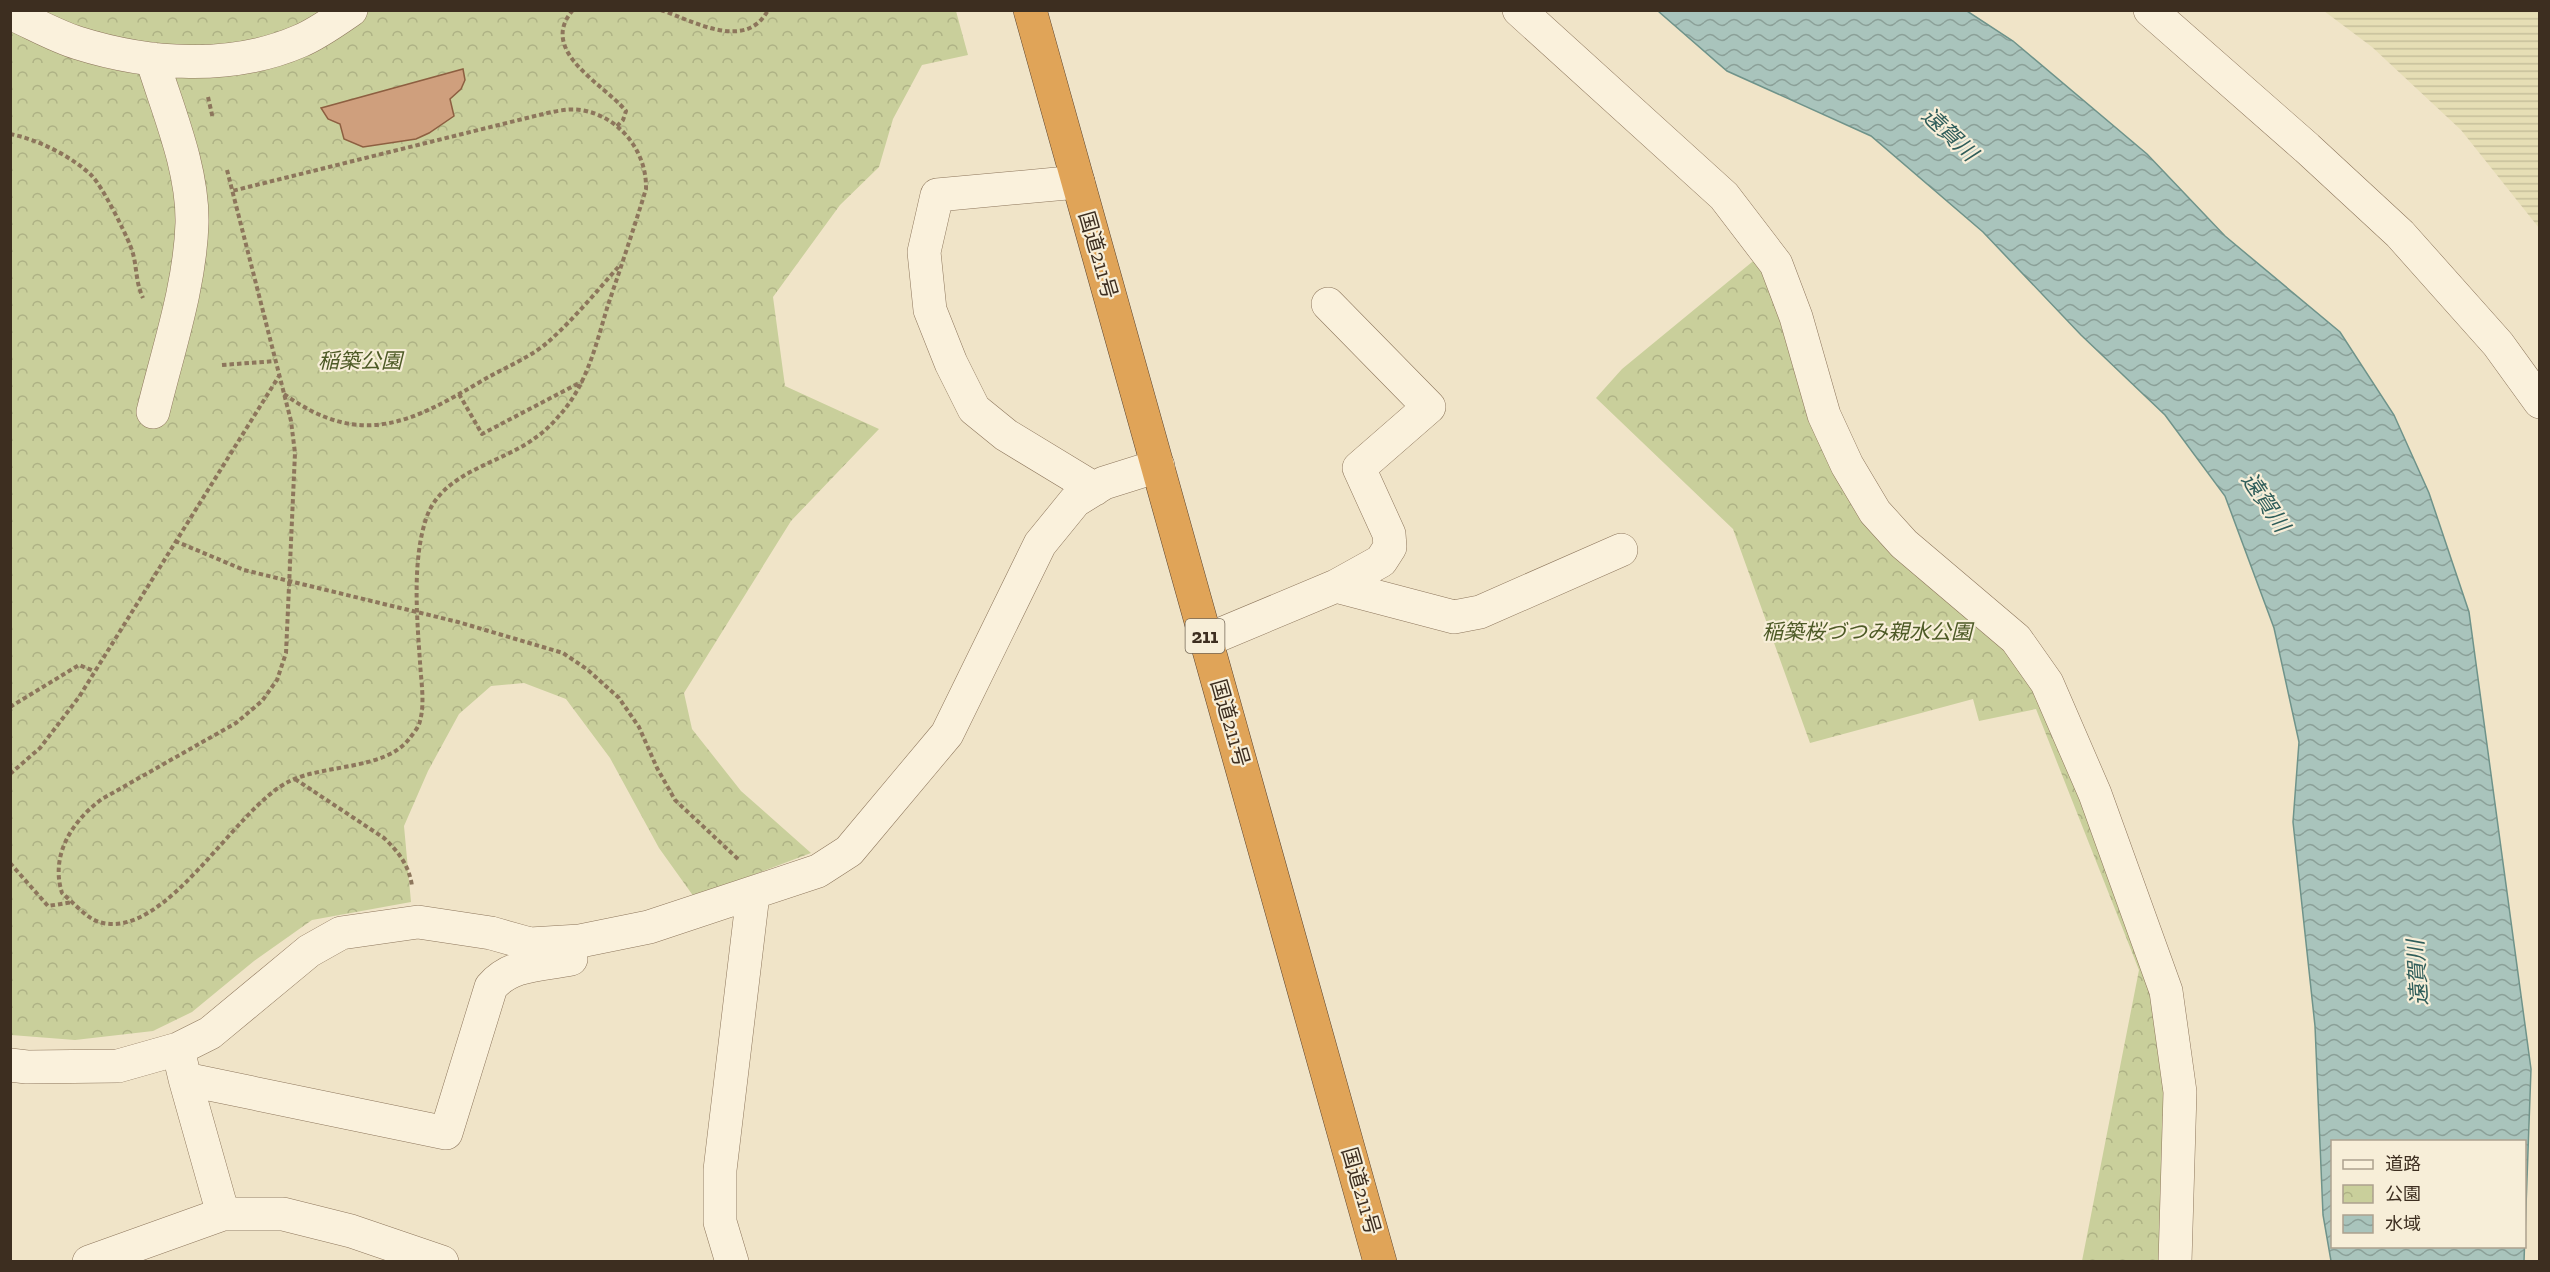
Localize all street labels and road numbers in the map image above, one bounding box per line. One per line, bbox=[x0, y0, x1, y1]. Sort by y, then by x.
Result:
street label: 国道211号 bbox=[1074, 208, 1123, 302]
road number: 211 bbox=[1186, 619, 1224, 653]
street label: 国道211号 bbox=[1206, 676, 1255, 770]
street label: 国道211号 bbox=[1337, 1144, 1386, 1238]

